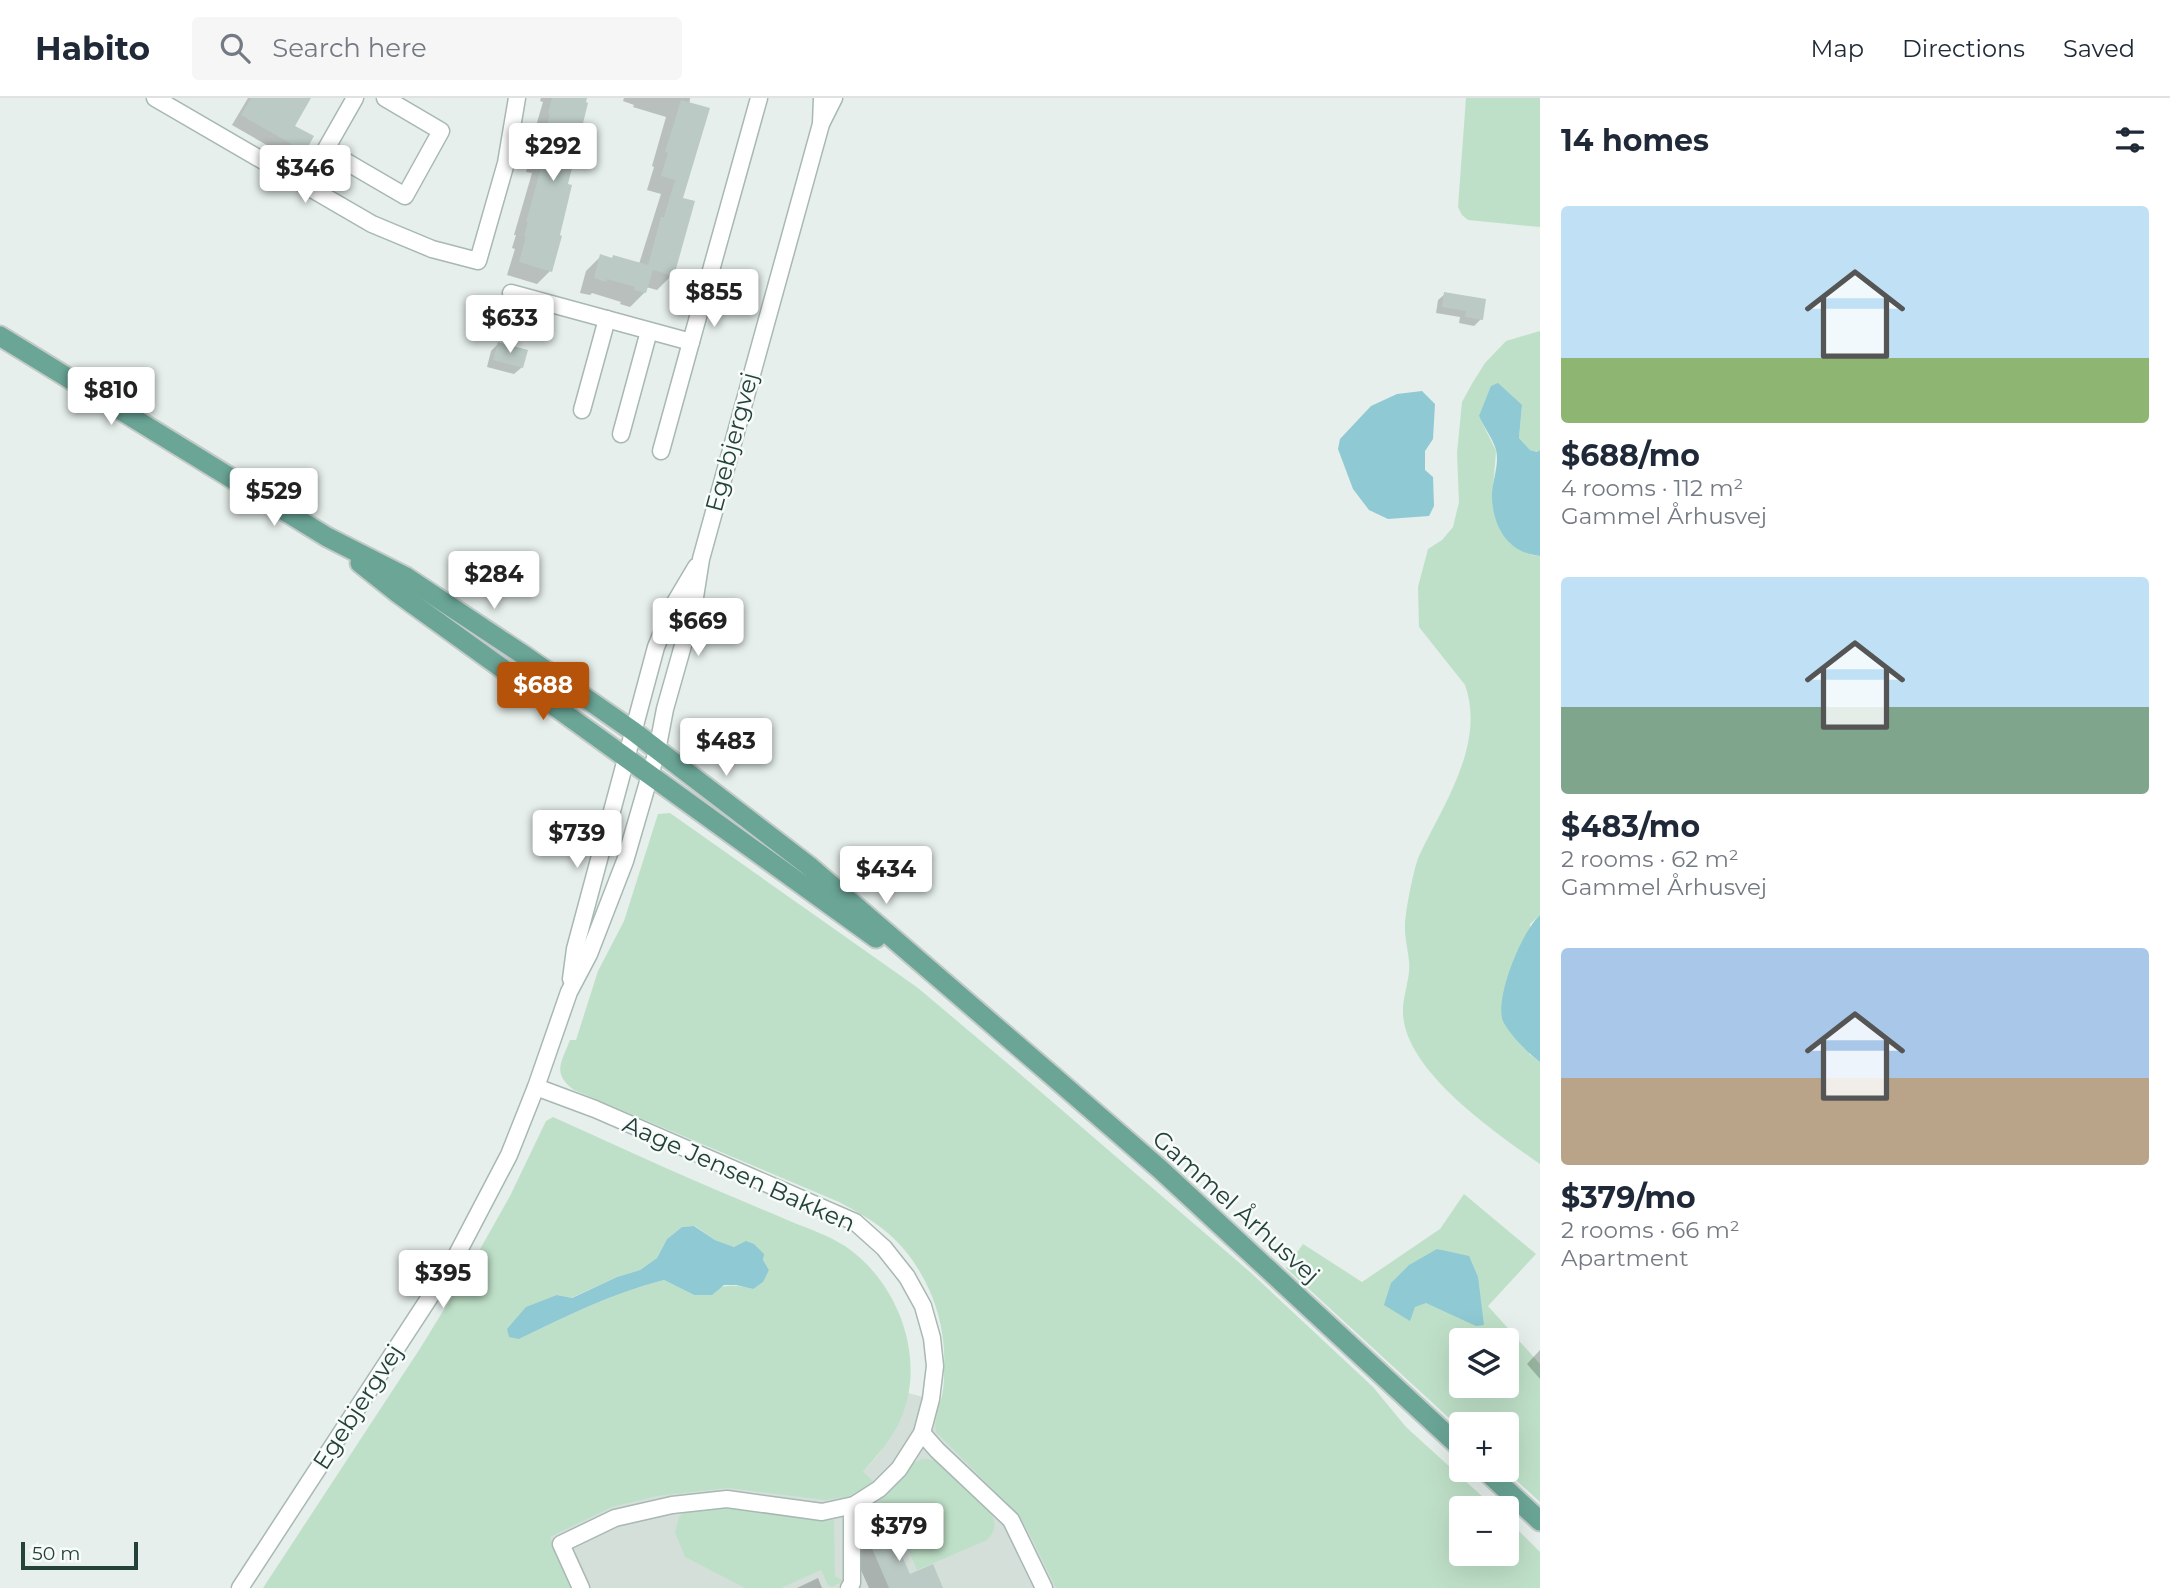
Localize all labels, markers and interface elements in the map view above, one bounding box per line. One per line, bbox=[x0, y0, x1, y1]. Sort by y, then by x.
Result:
search box bbox=[192, 17, 682, 80]
text: Habito bbox=[35, 28, 150, 68]
icon: search bbox=[216, 29, 254, 67]
text: Search here bbox=[272, 32, 427, 64]
text: Map bbox=[1811, 34, 1864, 63]
text: Directions bbox=[1902, 34, 2025, 63]
text: Saved bbox=[2063, 34, 2135, 63]
icon: filters bbox=[2111, 121, 2149, 159]
text: 14 homes bbox=[1561, 122, 1709, 159]
pin: $292 bbox=[512, 123, 594, 183]
text: $292 bbox=[525, 132, 581, 160]
pin: $346 bbox=[264, 146, 346, 205]
text: $346 bbox=[276, 154, 334, 182]
icon: home bbox=[1792, 251, 1918, 377]
pin: $855 bbox=[673, 270, 755, 329]
text: $855 bbox=[685, 278, 743, 306]
pin: $633 bbox=[469, 296, 551, 355]
text: $633 bbox=[482, 304, 538, 332]
pin: $810 bbox=[70, 368, 152, 427]
street label: Egebjergvej bbox=[699, 369, 764, 515]
text: $810 bbox=[84, 376, 138, 404]
text: $688/mo bbox=[1561, 437, 1700, 474]
pin: $529 bbox=[233, 468, 315, 528]
text: 4 rooms · 112 m² bbox=[1561, 474, 1743, 502]
text: $529 bbox=[246, 477, 302, 505]
text: Gammel Århusvej bbox=[1561, 502, 1767, 530]
pin: $284 bbox=[453, 552, 535, 611]
text: $284 bbox=[464, 560, 524, 588]
pin: $669 bbox=[657, 598, 739, 658]
text: $669 bbox=[669, 607, 727, 635]
icon: home bbox=[1792, 622, 1918, 748]
pin: $688 bbox=[502, 662, 584, 722]
text: $688 bbox=[513, 671, 573, 699]
pin: $483 bbox=[685, 718, 767, 778]
text: $483 bbox=[696, 727, 756, 755]
text: $483/mo bbox=[1561, 808, 1700, 845]
pin: $739 bbox=[536, 810, 618, 870]
text: $739 bbox=[549, 819, 605, 847]
text: 2 rooms · 62 m² bbox=[1561, 845, 1739, 873]
pin: $434 bbox=[845, 846, 927, 906]
text: $434 bbox=[856, 855, 916, 883]
text: Gammel Århusvej bbox=[1561, 873, 1767, 901]
icon: home bbox=[1792, 993, 1918, 1119]
street label: Aage Jensen Bakken bbox=[619, 1109, 860, 1238]
street label: Gammel Århusvej bbox=[1147, 1124, 1326, 1289]
text: $379/mo bbox=[1561, 1179, 1696, 1216]
text: 2 rooms · 66 m² bbox=[1561, 1216, 1740, 1244]
text: Apartment bbox=[1561, 1244, 1689, 1272]
pin: $395 bbox=[402, 1250, 484, 1310]
text: $395 bbox=[415, 1259, 471, 1287]
map controls bbox=[1449, 1328, 1519, 1566]
button: layers bbox=[1449, 1328, 1519, 1398]
street label: Egebjergvej bbox=[306, 1339, 409, 1475]
button: + bbox=[1449, 1412, 1519, 1482]
button: − bbox=[1449, 1496, 1519, 1566]
pin: $379 bbox=[858, 1504, 940, 1563]
text: $379 bbox=[871, 1512, 927, 1540]
scale bar bbox=[21, 1539, 138, 1571]
text: 50 m bbox=[32, 1542, 80, 1565]

